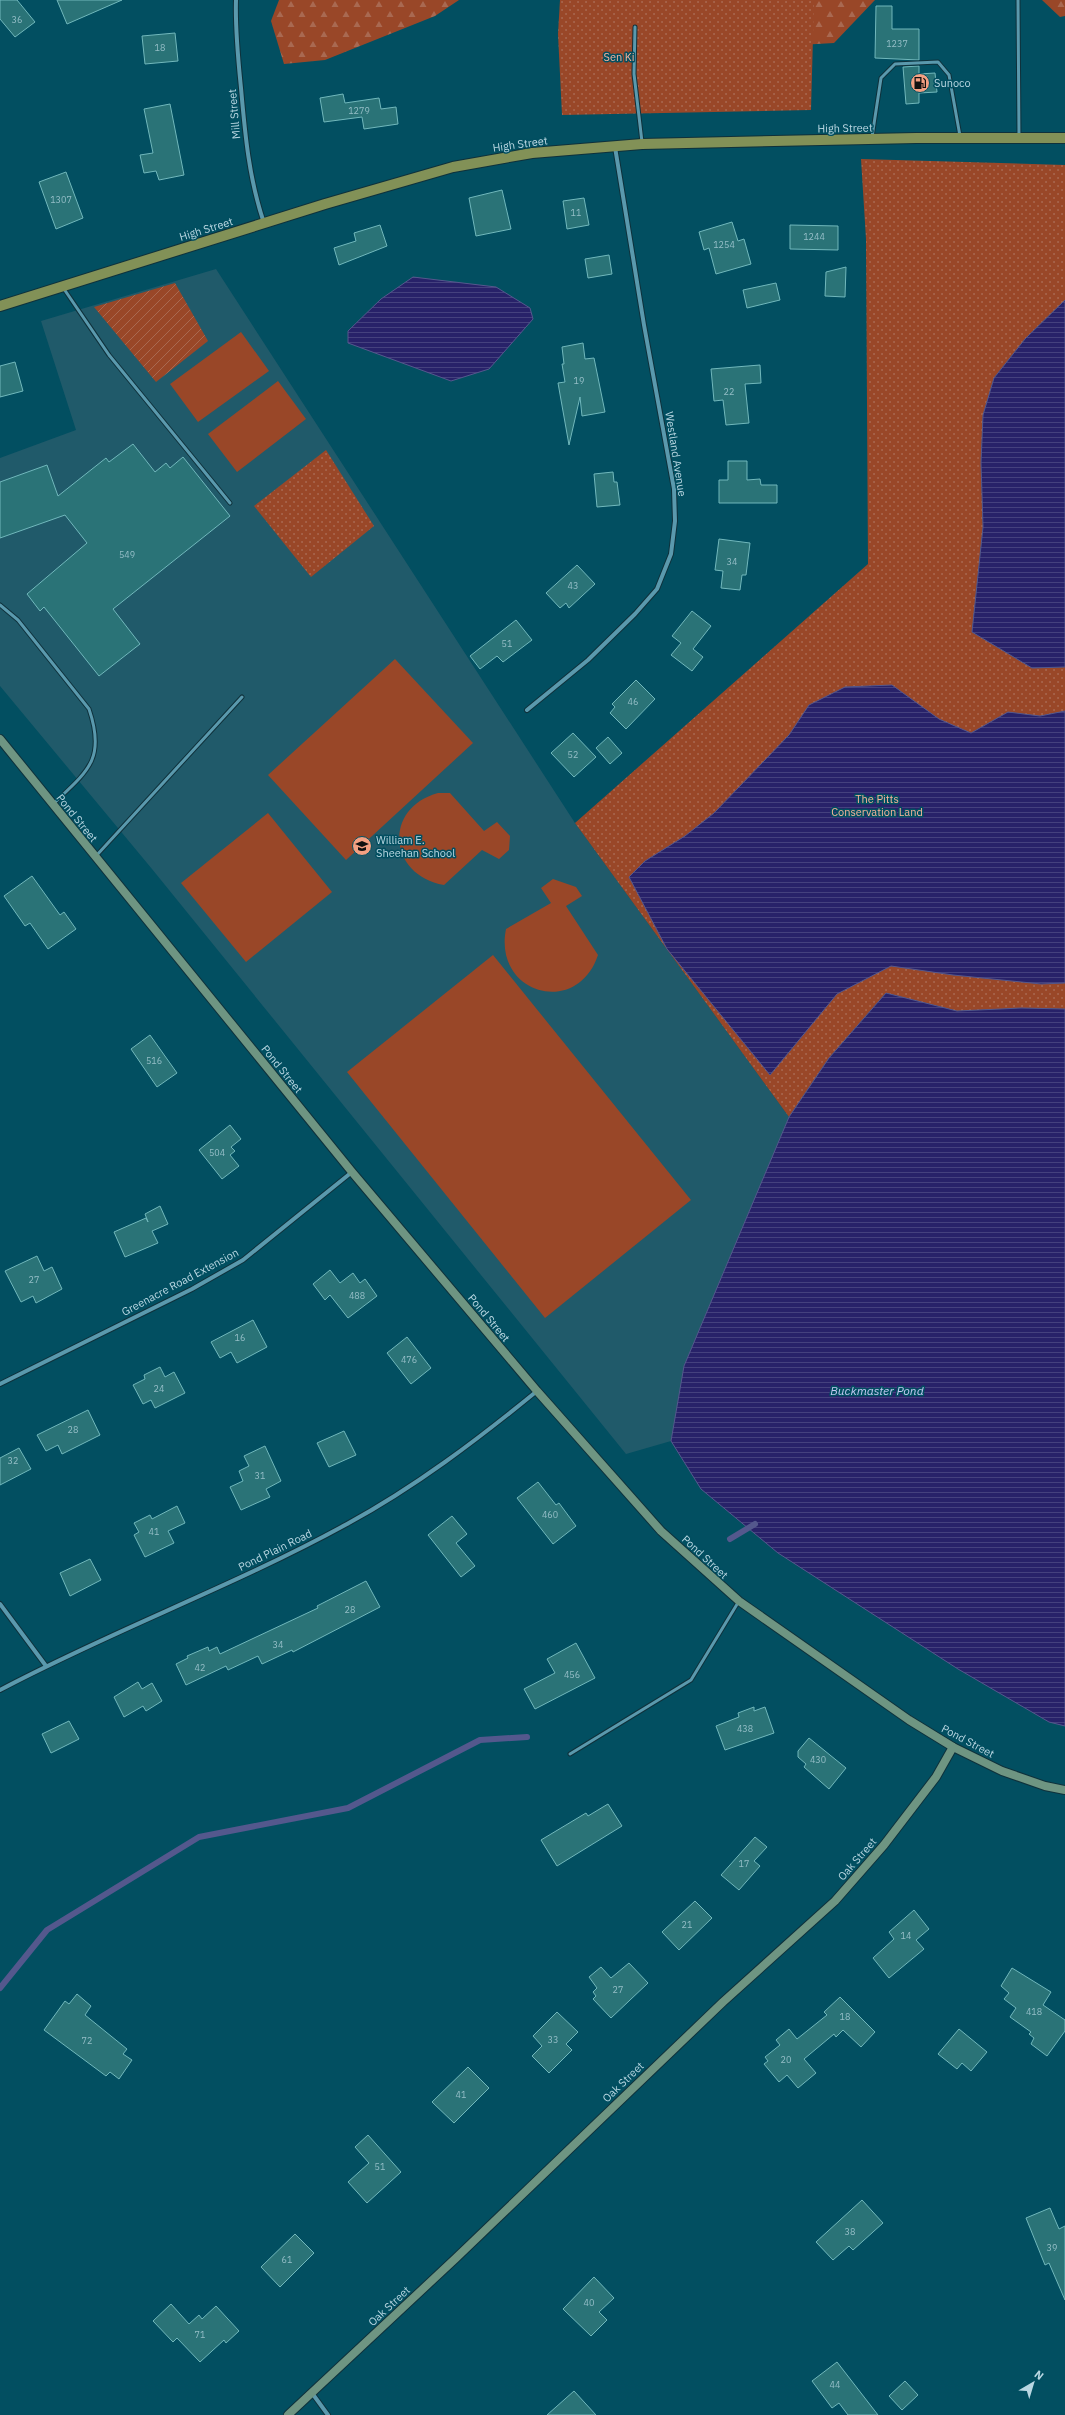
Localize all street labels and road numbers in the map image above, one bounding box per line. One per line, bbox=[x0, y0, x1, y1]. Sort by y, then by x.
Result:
street label: Mill Street bbox=[225, 88, 243, 140]
street label: High Street bbox=[817, 121, 873, 135]
street label: High Street bbox=[492, 133, 549, 155]
street label: High Street bbox=[177, 214, 235, 244]
street label: Westland Avenue bbox=[662, 411, 690, 497]
street label: Pond Street bbox=[53, 791, 101, 845]
street label: Pond Street bbox=[258, 1042, 306, 1096]
street label: Greenacre Road Extension bbox=[119, 1245, 241, 1319]
street label: Pond Street bbox=[465, 1291, 513, 1345]
street label: Pond Plain Road bbox=[236, 1526, 314, 1574]
street label: Pond Street bbox=[679, 1532, 731, 1582]
street label: Pond Street bbox=[939, 1721, 997, 1761]
street label: Oak Street bbox=[835, 1835, 880, 1883]
street label: Oak Street bbox=[599, 2059, 647, 2105]
street label: Oak Street bbox=[365, 2283, 413, 2329]

